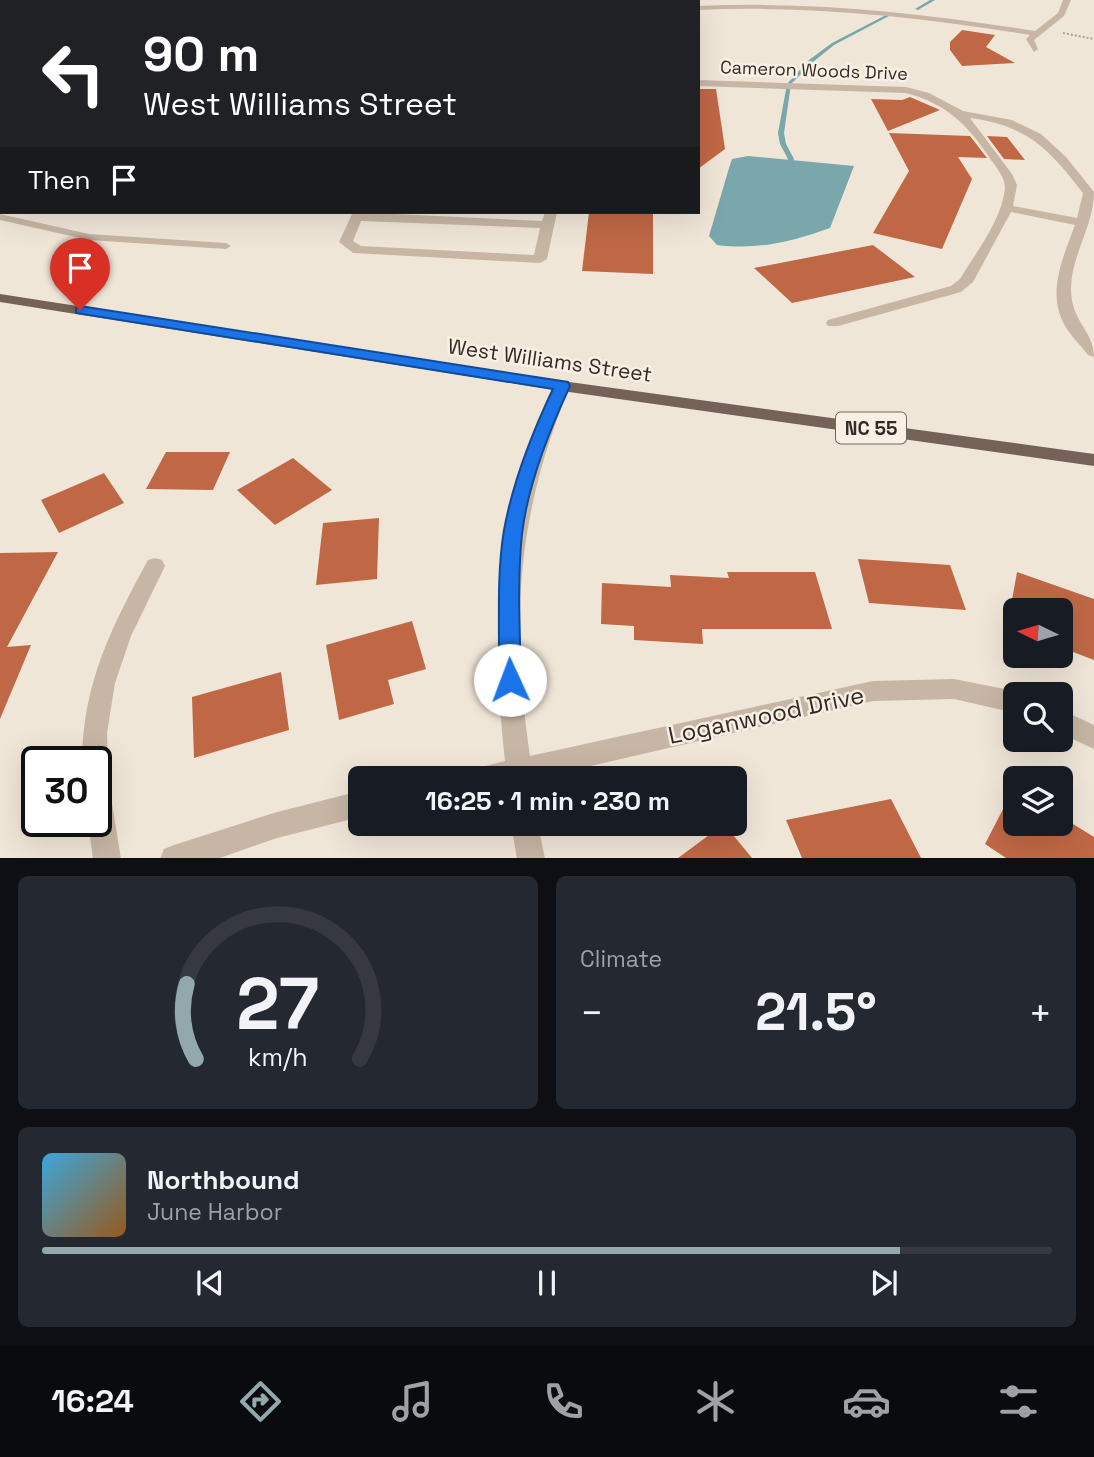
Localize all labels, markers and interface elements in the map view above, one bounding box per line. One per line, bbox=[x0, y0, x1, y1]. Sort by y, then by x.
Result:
text: 90 m bbox=[143, 23, 259, 85]
icon: left bbox=[28, 28, 119, 119]
street label: Cameron Woods Drive bbox=[720, 55, 908, 85]
text: West Williams Street bbox=[143, 84, 457, 124]
icon: arrive bbox=[105, 161, 143, 199]
text: Then bbox=[28, 163, 91, 197]
pin bbox=[50, 238, 110, 310]
icon: arrive bbox=[61, 249, 99, 287]
street label: West Williams Street bbox=[446, 332, 654, 388]
road number: NC 55 bbox=[836, 412, 906, 444]
north arrow bbox=[1003, 598, 1073, 668]
map controls bbox=[1003, 598, 1073, 836]
position arrow bbox=[473, 643, 547, 717]
street label: Loganwood Drive bbox=[665, 679, 867, 751]
button: search bbox=[1003, 682, 1073, 752]
speed limit sign: 30 bbox=[21, 746, 112, 837]
button: layers bbox=[1003, 766, 1073, 836]
text: 16:25 · 1 min · 230 m bbox=[425, 784, 670, 818]
text: Climate bbox=[580, 944, 662, 974]
text: 27 bbox=[237, 957, 319, 1050]
text: 21.5° bbox=[755, 979, 877, 1045]
text: − bbox=[580, 989, 604, 1037]
text: + bbox=[1028, 989, 1052, 1037]
text: km/h bbox=[248, 1040, 308, 1072]
text: Northbound bbox=[147, 1163, 300, 1197]
text: June Harbor bbox=[147, 1197, 282, 1227]
icon: previous bbox=[191, 1264, 229, 1302]
icon: pause bbox=[528, 1264, 566, 1302]
icon: next bbox=[865, 1264, 903, 1302]
icon: directions bbox=[236, 1377, 285, 1426]
icon: music bbox=[388, 1377, 437, 1426]
icon: phone bbox=[539, 1377, 588, 1426]
icon: climate bbox=[691, 1377, 740, 1426]
icon: car bbox=[842, 1377, 891, 1426]
icon: filters bbox=[994, 1377, 1043, 1426]
text: 16:24 bbox=[51, 1381, 134, 1421]

